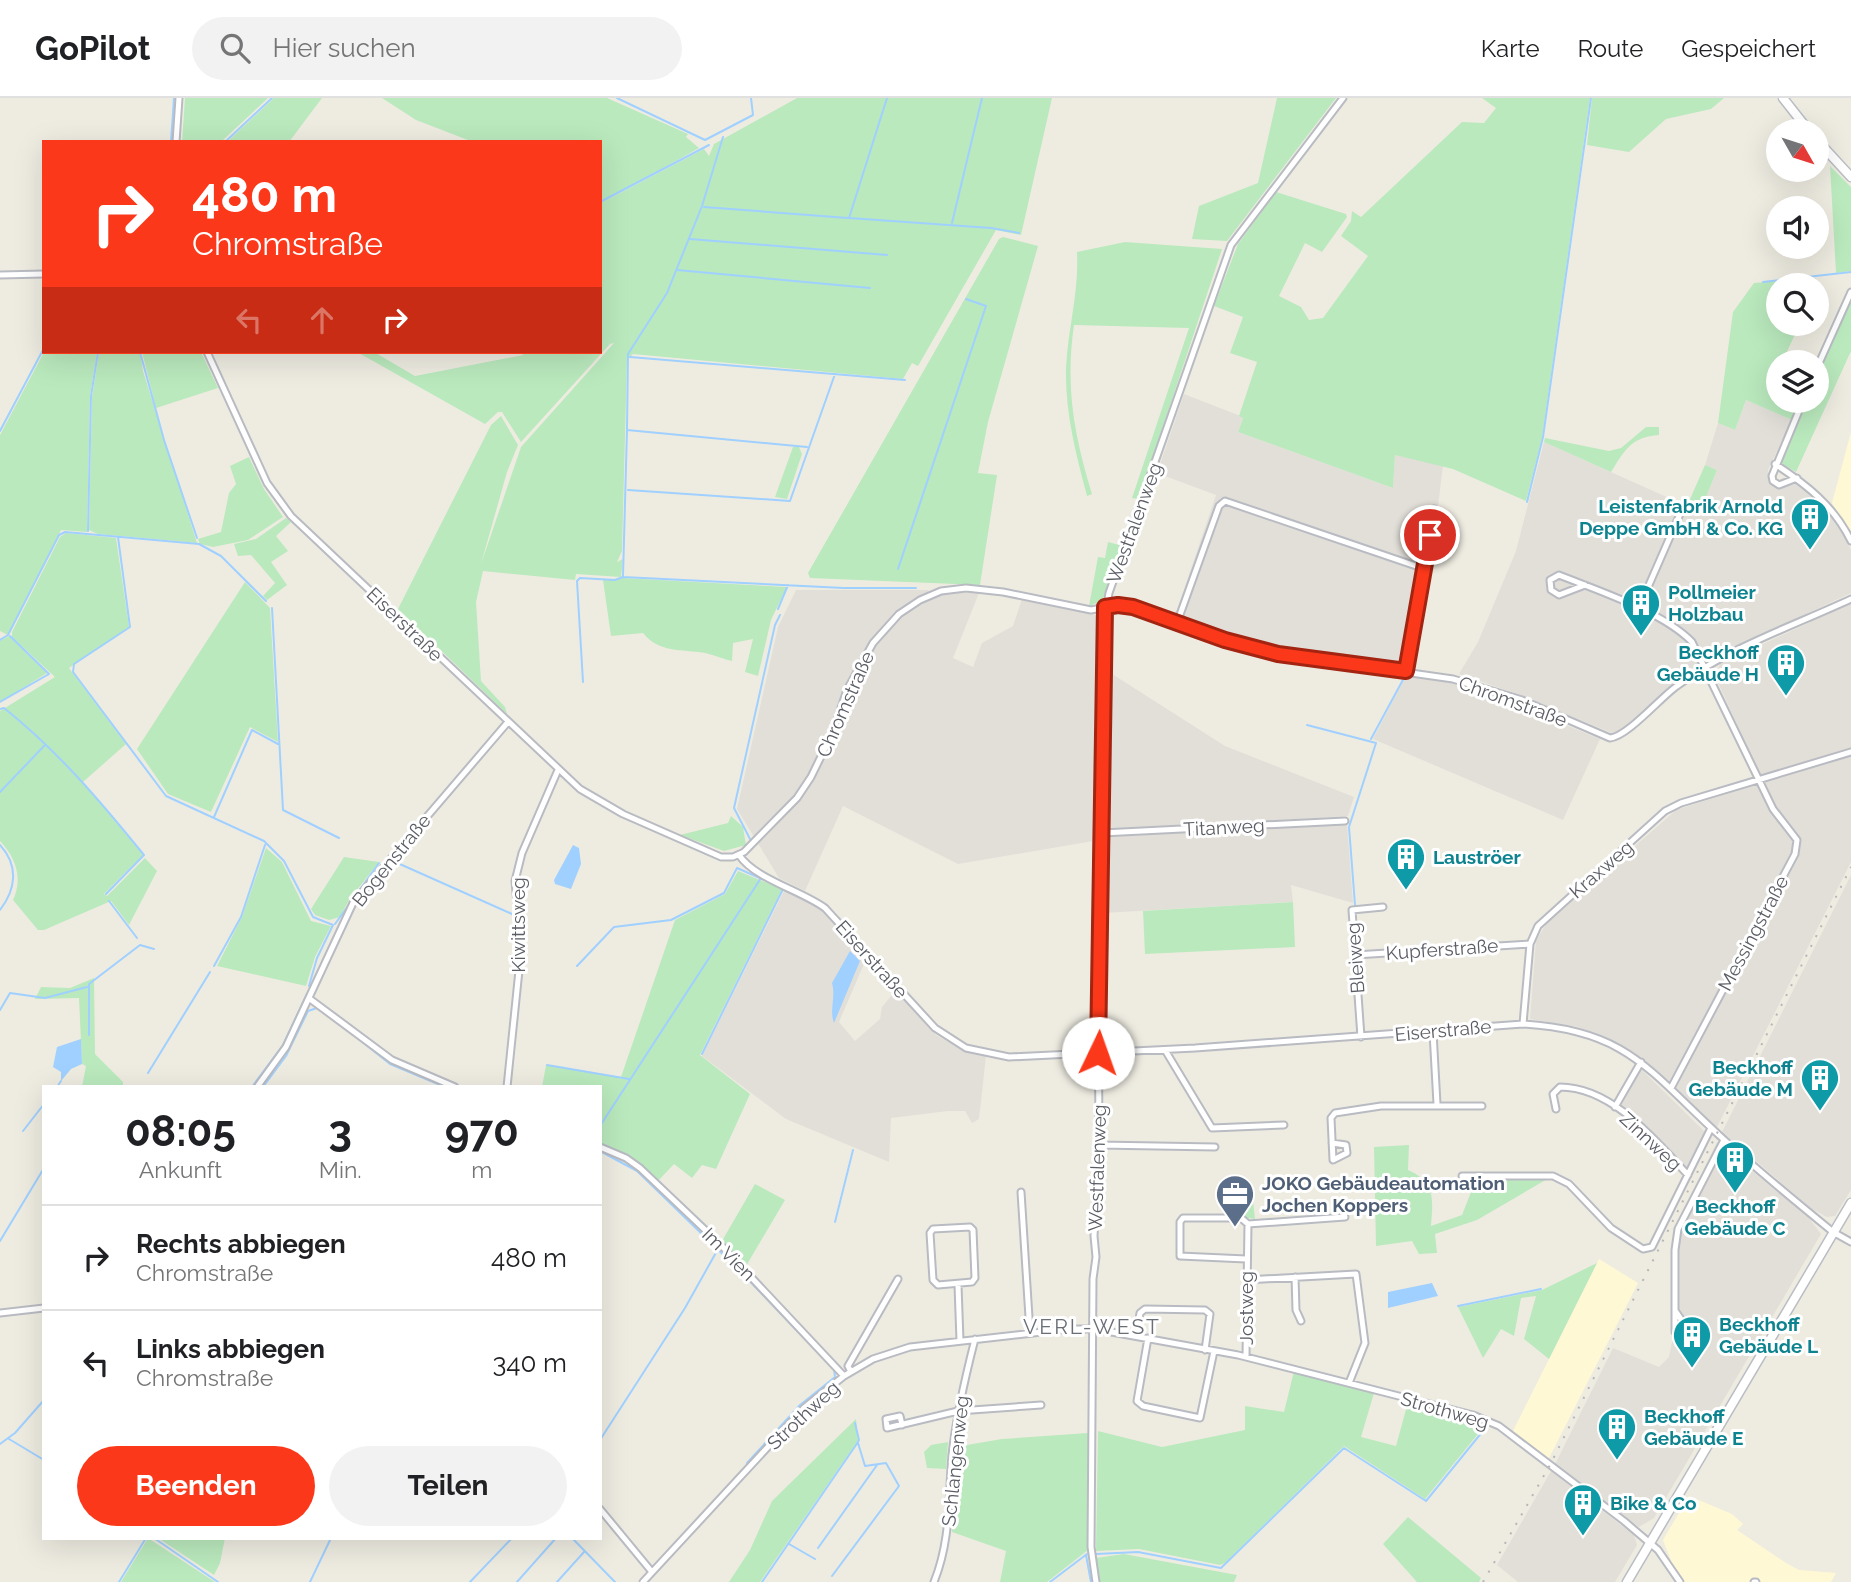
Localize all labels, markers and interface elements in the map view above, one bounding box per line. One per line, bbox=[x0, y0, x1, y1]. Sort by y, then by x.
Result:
search box bbox=[192, 17, 682, 80]
text: GoPilot bbox=[35, 29, 150, 68]
icon: search bbox=[216, 29, 254, 67]
text: Hier suchen bbox=[272, 33, 416, 63]
text: Karte bbox=[1481, 34, 1540, 63]
text: Route bbox=[1578, 34, 1643, 63]
text: Gespeichert bbox=[1681, 34, 1816, 63]
north arrow bbox=[1766, 119, 1829, 182]
map controls bbox=[1766, 119, 1829, 413]
text: 480 m bbox=[192, 166, 337, 223]
icon: right bbox=[77, 168, 168, 259]
button: sound bbox=[1766, 196, 1829, 259]
text: Chromstraße bbox=[192, 225, 383, 262]
button: search bbox=[1766, 273, 1829, 336]
icon: left bbox=[230, 301, 268, 339]
icon: ahead bbox=[303, 301, 341, 339]
icon: right bbox=[376, 301, 414, 339]
button: layers bbox=[1766, 350, 1829, 413]
street label: Westfalenweg bbox=[1102, 460, 1166, 586]
place label: Leistenfabrik Arnold Deppe GmbH & Co. KG bbox=[1579, 495, 1783, 539]
building icon: Leistenfabrik Arnold Deppe GmbH & Co. KG bbox=[1789, 496, 1831, 551]
pin bbox=[1400, 505, 1460, 565]
icon: arrive bbox=[1411, 516, 1449, 554]
place label: Pollmeier Holzbau bbox=[1668, 581, 1756, 625]
street label: Eiserstraße bbox=[363, 582, 447, 666]
building icon: Pollmeier Holzbau bbox=[1620, 582, 1662, 637]
place label: Beckhoff Gebäude H bbox=[1657, 641, 1760, 685]
building icon: Beckhoff Gebäude H bbox=[1765, 642, 1807, 697]
street label: Chromstraße bbox=[812, 648, 878, 760]
street label: Chromstraße bbox=[1456, 671, 1570, 731]
street label: Bogenstraße bbox=[347, 810, 435, 910]
street label: Titanweg bbox=[1183, 814, 1265, 840]
building icon: Lauströer bbox=[1385, 836, 1427, 891]
street label: Kraxweg bbox=[1565, 836, 1637, 902]
place label: Lauströer bbox=[1433, 846, 1521, 868]
street label: Messingstraße bbox=[1713, 872, 1793, 994]
street label: Kiwittsweg bbox=[507, 877, 529, 973]
street label: Eiserstraße bbox=[831, 916, 913, 1002]
street label: Bleiweg bbox=[1342, 922, 1368, 994]
street label: Kupferstraße bbox=[1385, 934, 1499, 964]
street label: Eiserstraße bbox=[1394, 1015, 1492, 1045]
position arrow bbox=[1061, 1016, 1135, 1090]
place label: Beckhoff Gebäude M bbox=[1689, 1056, 1794, 1100]
building icon: Beckhoff Gebäude M bbox=[1799, 1057, 1841, 1112]
street label: Westfalenweg bbox=[1084, 1104, 1110, 1232]
text: 08:05 bbox=[125, 1107, 236, 1156]
text: 3 bbox=[329, 1107, 352, 1156]
text: 970 bbox=[445, 1107, 519, 1156]
street label: Zinnweg bbox=[1616, 1107, 1686, 1175]
building icon: Beckhoff Gebäude C bbox=[1714, 1139, 1756, 1194]
text: Ankunft bbox=[139, 1156, 222, 1183]
text: Min. bbox=[319, 1156, 362, 1183]
text: m bbox=[471, 1156, 492, 1183]
place label: JOKO Gebäudeautomation Jochen Koppers bbox=[1262, 1172, 1505, 1216]
office icon: JOKO Gebäudeautomation Jochen Koppers bbox=[1214, 1173, 1256, 1228]
place label: Beckhoff Gebäude C bbox=[1684, 1195, 1786, 1239]
street label: Im Vien bbox=[698, 1223, 760, 1285]
text: Rechts abbiegen bbox=[136, 1229, 346, 1259]
icon: right bbox=[77, 1239, 115, 1277]
text: 480 m bbox=[491, 1243, 567, 1273]
text: Chromstraße bbox=[136, 1259, 273, 1286]
street label: Jostweg bbox=[1235, 1271, 1257, 1345]
place label: Beckhoff Gebäude L bbox=[1719, 1313, 1818, 1357]
district label: VERL-WEST bbox=[1023, 1314, 1161, 1339]
building icon: Beckhoff Gebäude L bbox=[1671, 1314, 1713, 1369]
text: Links abbiegen bbox=[136, 1334, 325, 1364]
icon: left bbox=[77, 1344, 115, 1382]
text: 340 m bbox=[492, 1348, 567, 1378]
text: Chromstraße bbox=[136, 1364, 273, 1391]
street label: Strothweg bbox=[762, 1376, 844, 1454]
street label: Strothweg bbox=[1398, 1387, 1492, 1433]
street label: Schlangenweg bbox=[937, 1394, 973, 1528]
place label: Beckhoff Gebäude E bbox=[1644, 1405, 1743, 1449]
building icon: Beckhoff Gebäude E bbox=[1596, 1406, 1638, 1461]
button: Beenden bbox=[77, 1446, 315, 1526]
button: Teilen bbox=[329, 1446, 567, 1526]
building icon: Bike & Co bbox=[1562, 1482, 1604, 1537]
place label: Bike & Co bbox=[1610, 1492, 1696, 1514]

